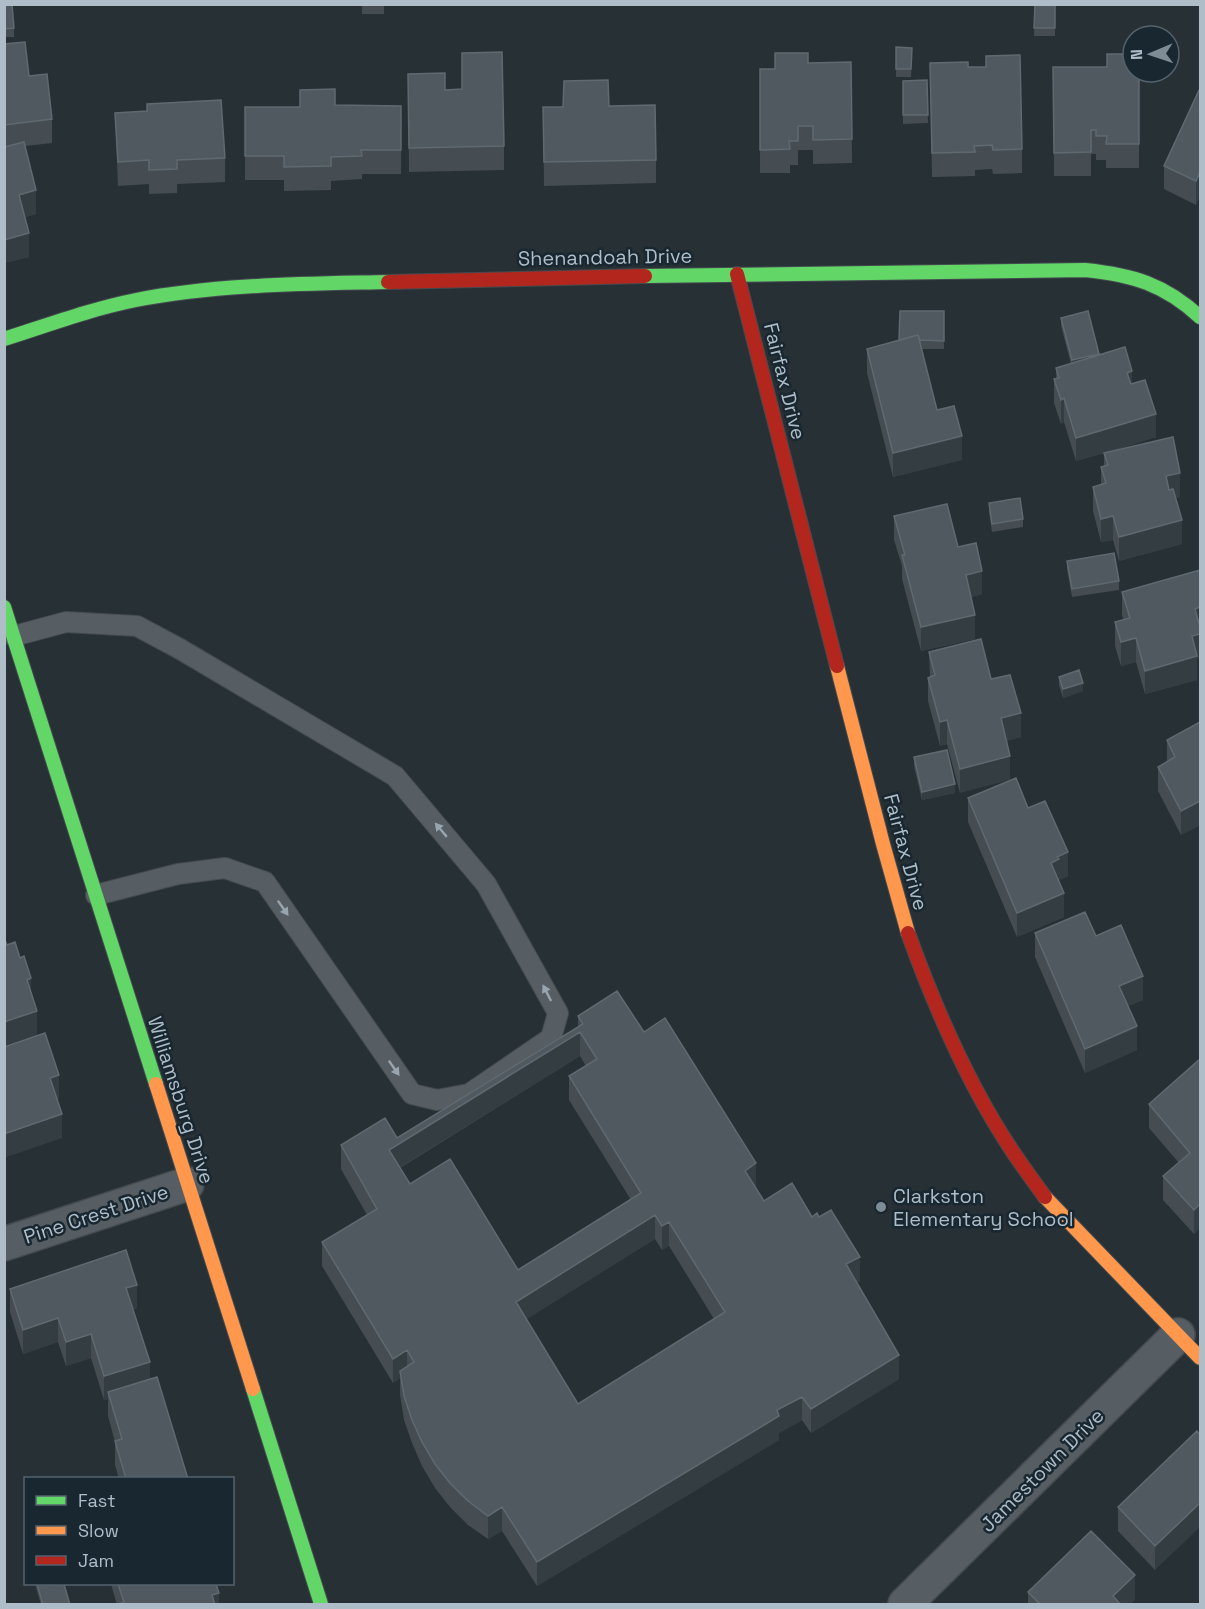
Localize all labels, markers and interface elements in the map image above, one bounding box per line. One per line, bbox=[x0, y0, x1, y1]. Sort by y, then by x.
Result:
north arrow bbox=[1121, 24, 1181, 84]
text: N bbox=[1126, 49, 1147, 60]
street label: Shenandoah Drive bbox=[518, 242, 692, 272]
street label: Fairfax Drive bbox=[758, 320, 812, 442]
street label: Fairfax Drive bbox=[878, 791, 934, 913]
one-way arrow bbox=[435, 823, 448, 838]
one-way arrow bbox=[277, 900, 289, 916]
one-way arrow bbox=[542, 984, 552, 1001]
street label: Williamsburg Drive bbox=[142, 1013, 220, 1187]
one-way arrow bbox=[388, 1060, 400, 1076]
street label: Pine Crest Drive bbox=[20, 1178, 172, 1250]
place label: Clarkston Elementary School bbox=[893, 1183, 1074, 1232]
marker: Clarkston Elementary School bbox=[874, 1200, 888, 1214]
street label: Jamestown Drive bbox=[975, 1403, 1109, 1537]
legend bbox=[24, 1477, 234, 1585]
text: Fast bbox=[78, 1489, 115, 1512]
text: Slow bbox=[78, 1519, 119, 1542]
text: Jam bbox=[78, 1549, 114, 1572]

